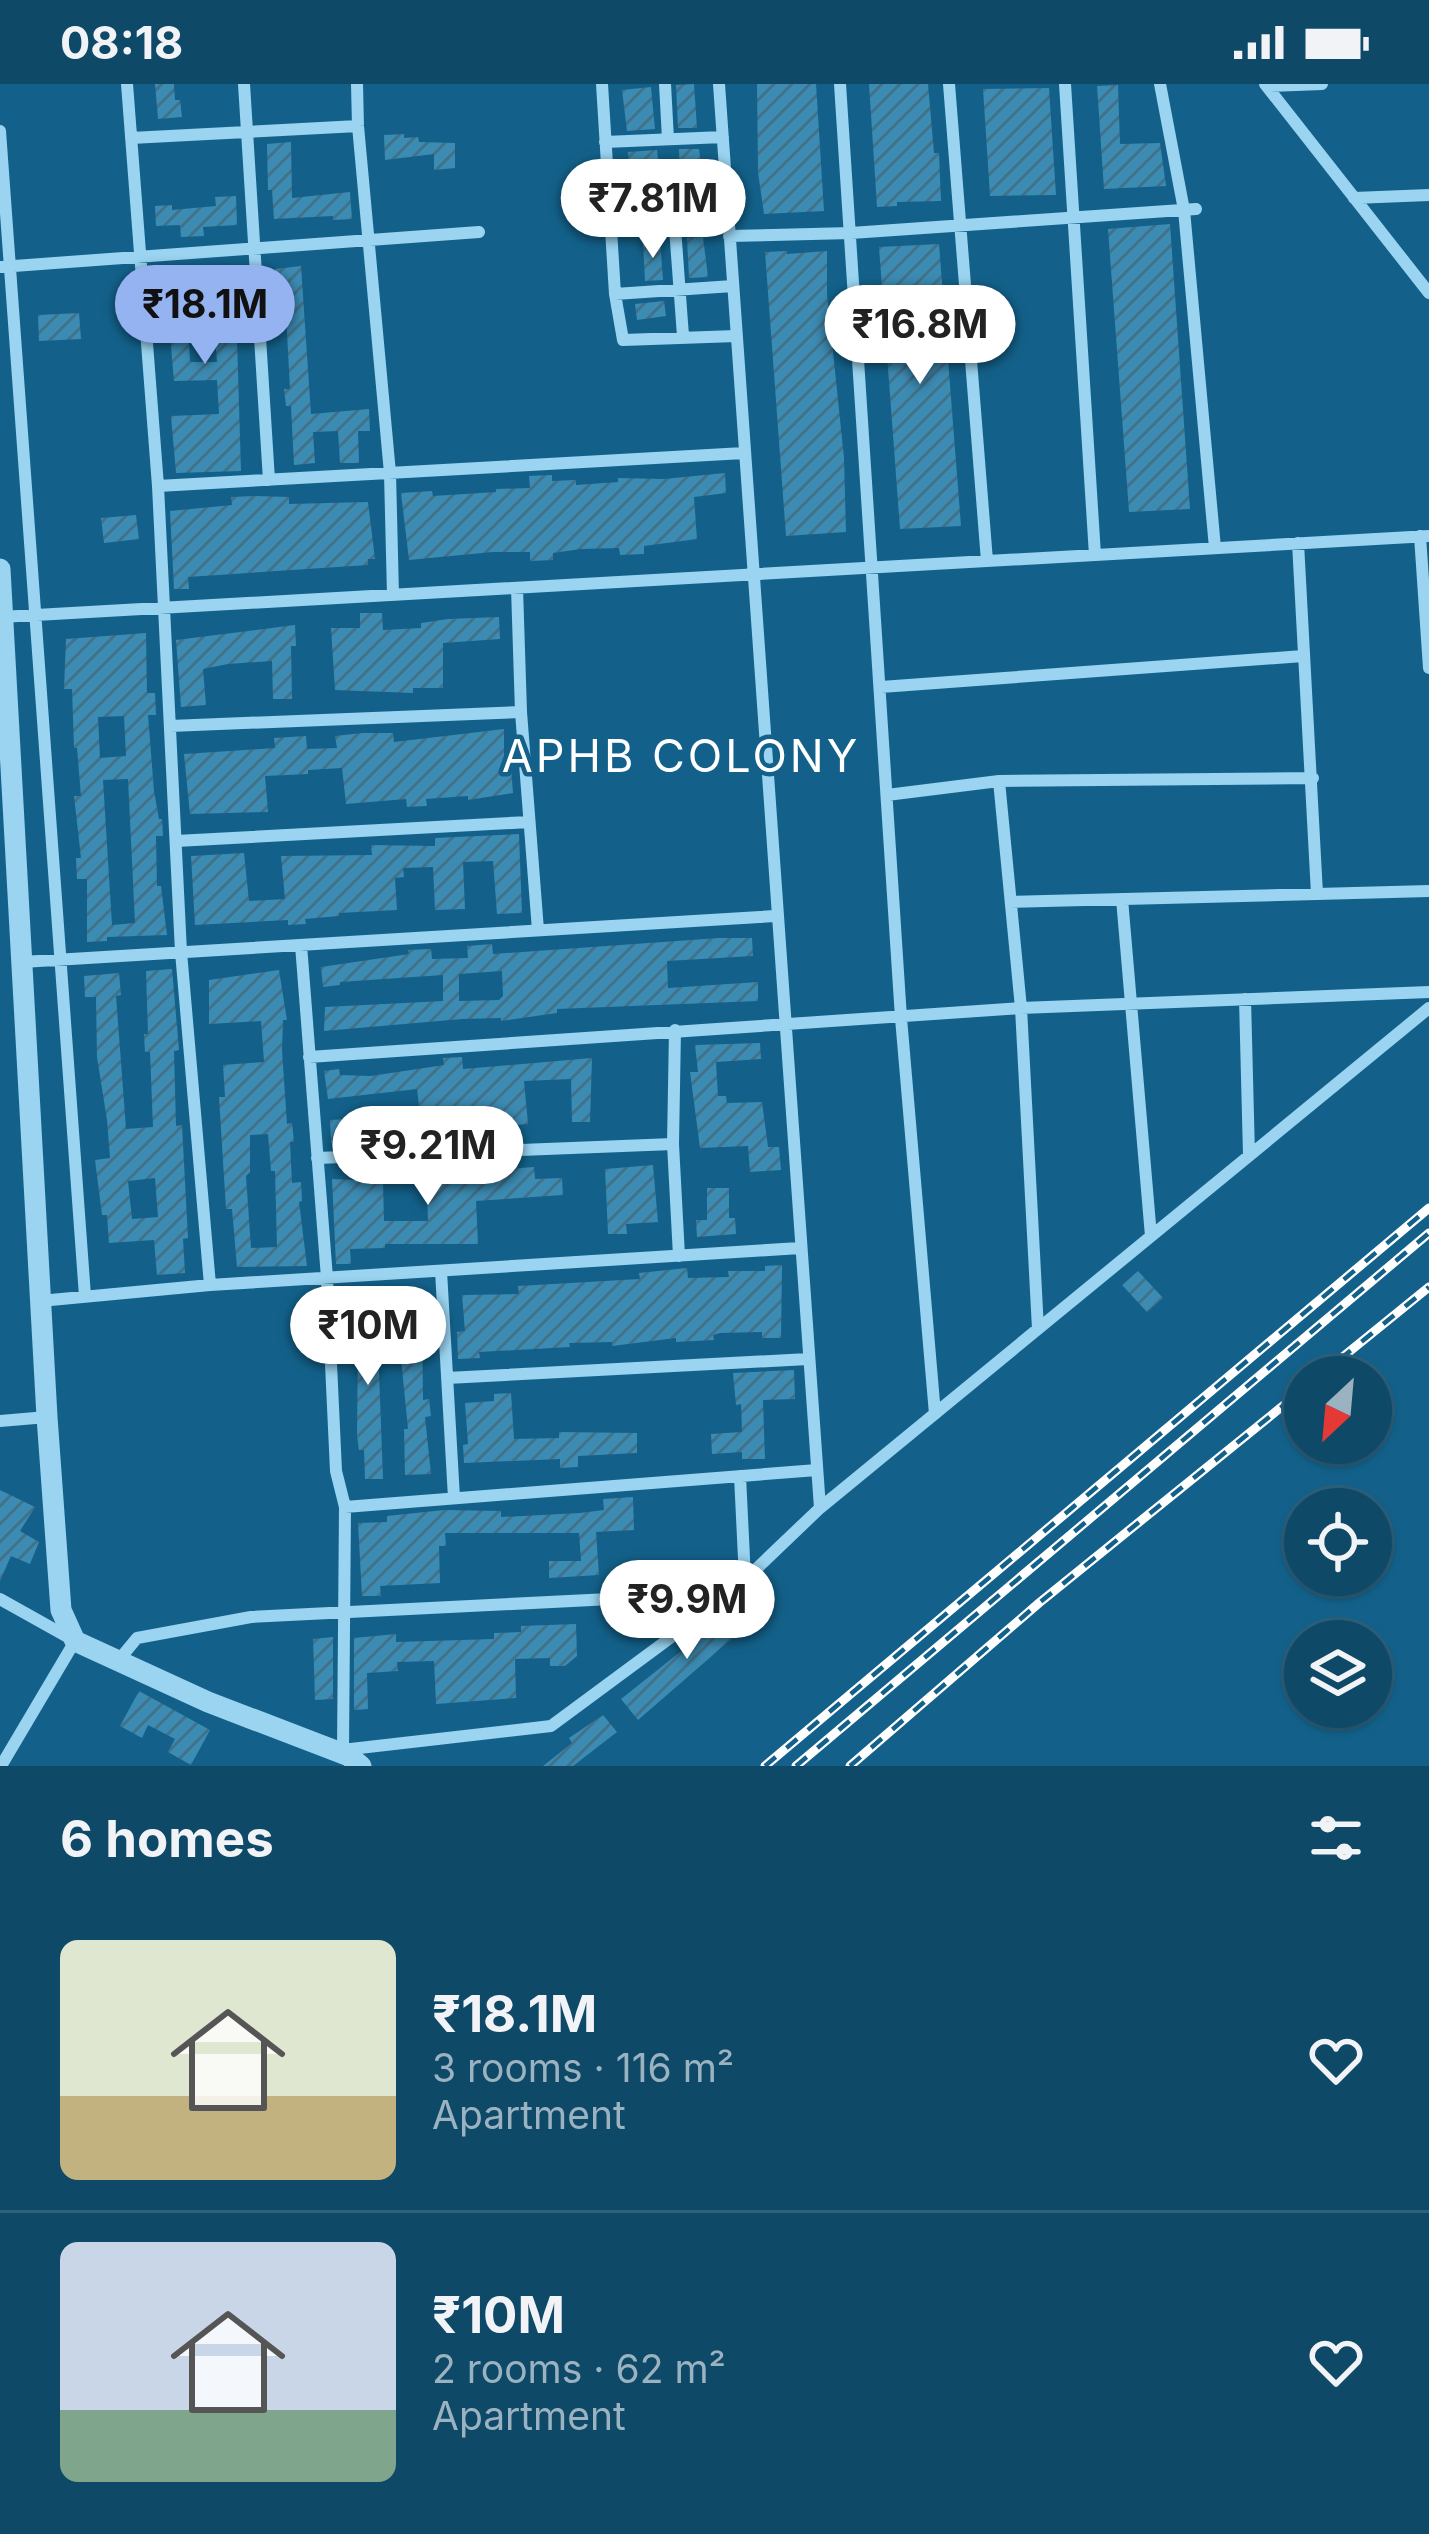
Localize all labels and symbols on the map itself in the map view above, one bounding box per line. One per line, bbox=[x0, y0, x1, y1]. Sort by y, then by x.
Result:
pin: ₹7.81M bbox=[555, 159, 751, 261]
pin: ₹18.1M bbox=[107, 265, 303, 367]
pin: ₹16.8M bbox=[822, 285, 1018, 387]
district label: APHB COLONY bbox=[502, 728, 860, 783]
pin: ₹9.21M bbox=[330, 1106, 526, 1208]
pin: ₹10M bbox=[297, 1286, 439, 1388]
north arrow bbox=[1284, 1356, 1392, 1464]
pin: ₹9.9M bbox=[603, 1560, 771, 1662]

